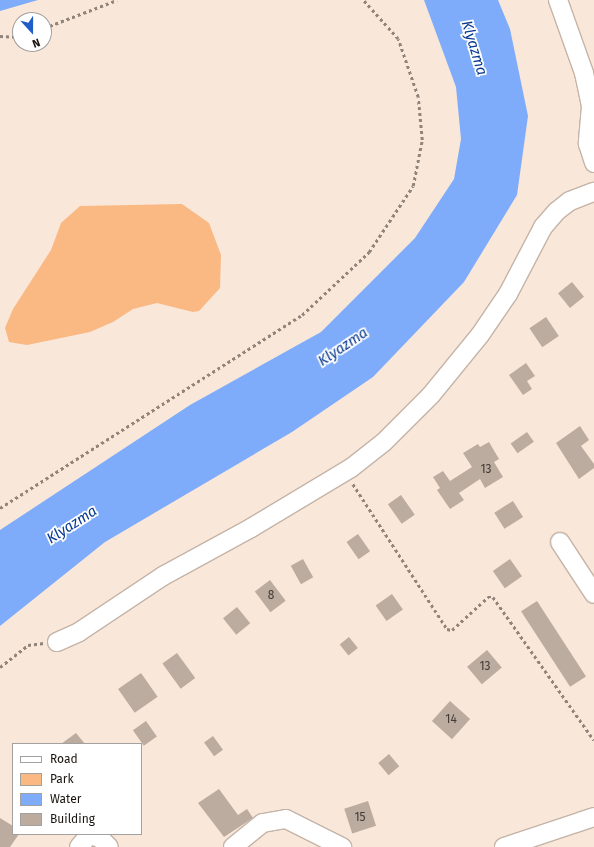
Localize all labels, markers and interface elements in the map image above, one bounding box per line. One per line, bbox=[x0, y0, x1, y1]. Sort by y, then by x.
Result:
north arrow bbox=[12, 12, 52, 52]
water label: Klyazma bbox=[457, 18, 491, 78]
text: N bbox=[30, 35, 42, 50]
water label: Klyazma bbox=[315, 324, 371, 370]
house number: 13 bbox=[480, 463, 492, 477]
water label: Klyazma bbox=[43, 502, 101, 548]
house number: 8 bbox=[268, 589, 274, 603]
house number: 13 bbox=[479, 660, 491, 674]
house number: 14 bbox=[445, 713, 457, 727]
legend bbox=[12, 743, 142, 835]
text: Road bbox=[50, 752, 78, 766]
text: Park bbox=[50, 772, 74, 786]
text: Water bbox=[50, 792, 81, 806]
house number: 15 bbox=[354, 811, 366, 825]
text: Building bbox=[50, 812, 95, 826]

